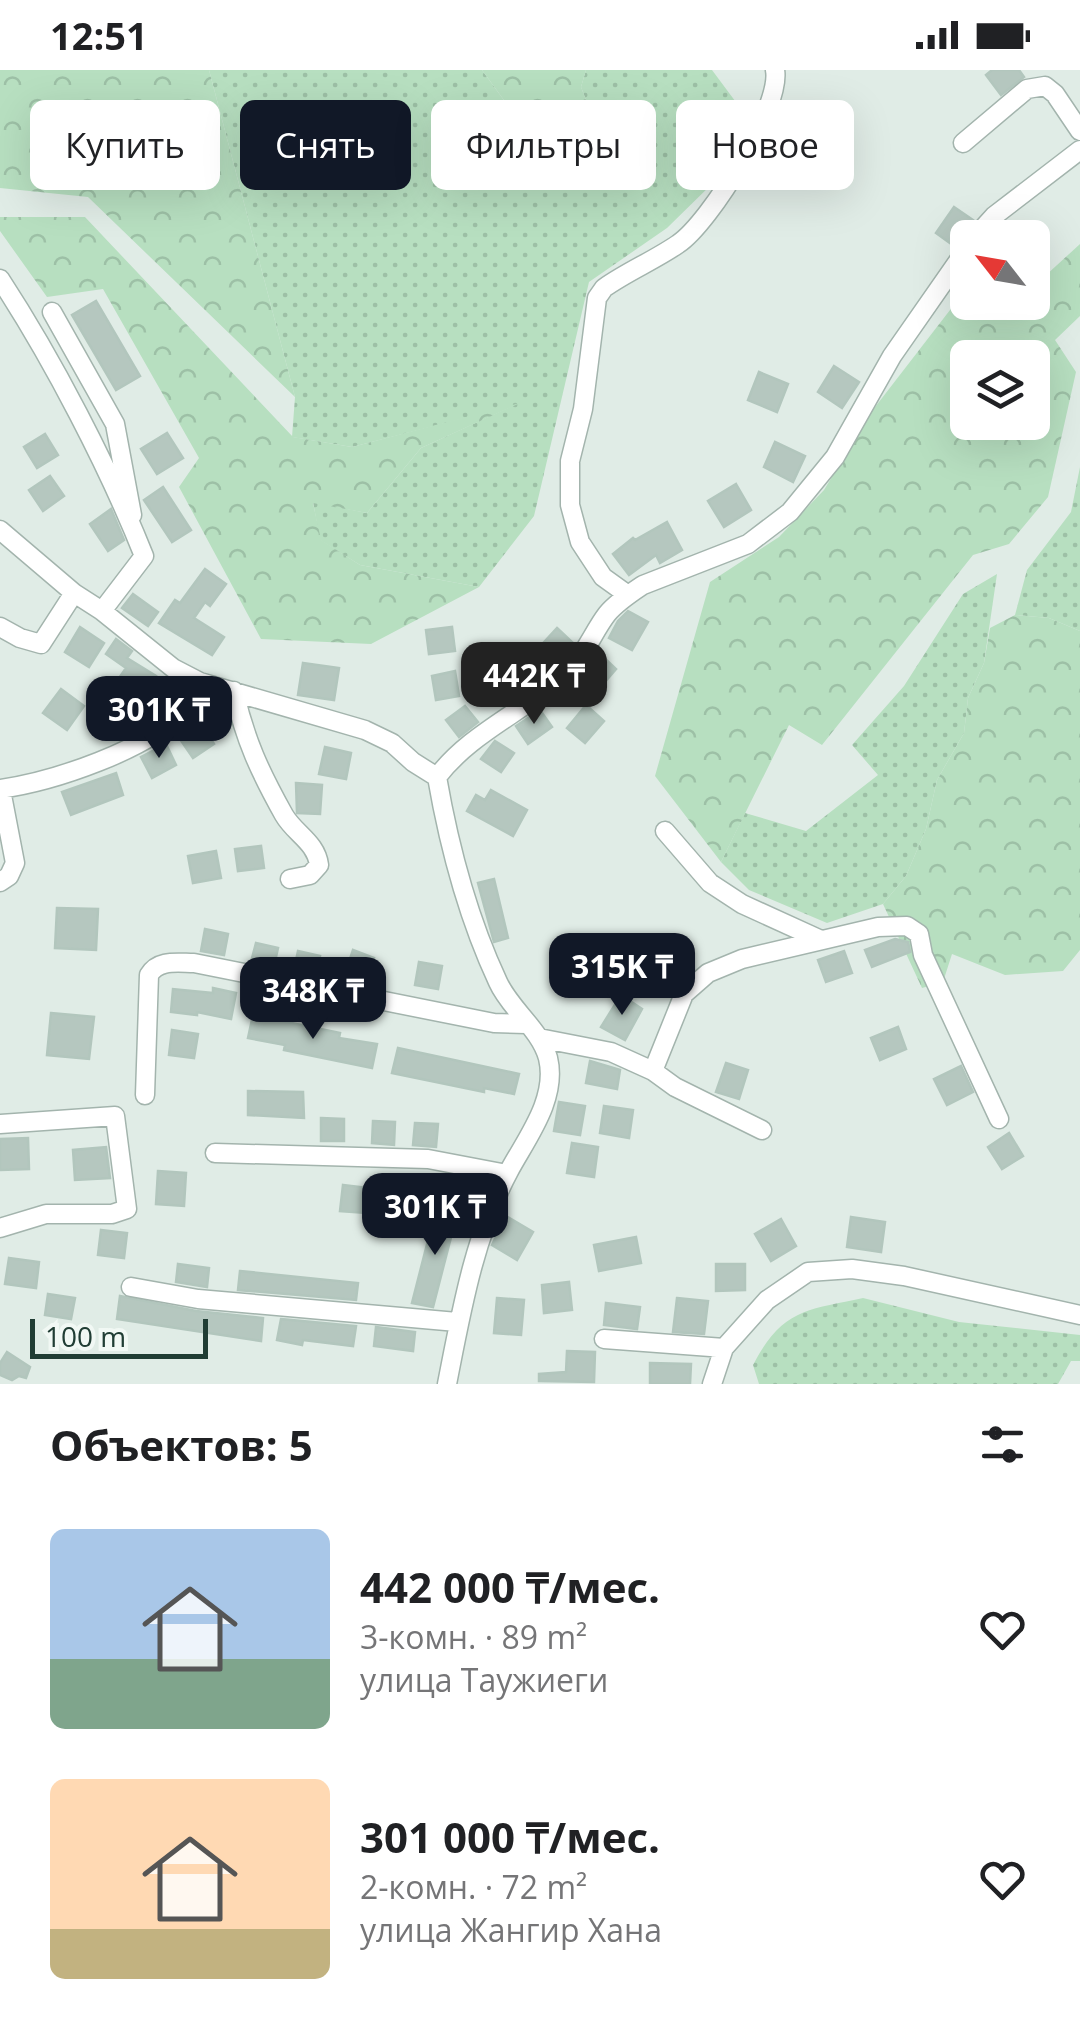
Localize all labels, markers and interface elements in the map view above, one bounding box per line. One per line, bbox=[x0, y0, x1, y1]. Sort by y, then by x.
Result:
text: 12:51 bbox=[50, 9, 148, 61]
chip: Купить bbox=[30, 100, 220, 190]
chip: Снять bbox=[240, 100, 411, 190]
chip: Фильтры bbox=[431, 100, 656, 190]
chip: Новое bbox=[676, 100, 854, 190]
north arrow bbox=[950, 220, 1050, 320]
map controls bbox=[950, 220, 1050, 440]
button: layers bbox=[950, 340, 1050, 440]
pin: 442K ₸ bbox=[453, 642, 615, 727]
text: 442K ₸ bbox=[483, 653, 585, 696]
pin: 301K ₸ bbox=[78, 676, 240, 761]
text: 301K ₸ bbox=[108, 687, 210, 730]
pin: 315K ₸ bbox=[541, 933, 703, 1018]
text: 315K ₸ bbox=[571, 944, 673, 987]
pin: 348K ₸ bbox=[232, 957, 394, 1042]
text: 348K ₸ bbox=[262, 968, 364, 1011]
pin: 301K ₸ bbox=[354, 1173, 516, 1258]
text: 301K ₸ bbox=[384, 1184, 486, 1227]
scale bar bbox=[30, 1314, 208, 1358]
text: 100 m bbox=[45, 1317, 126, 1355]
text: Объектов: 5 bbox=[50, 1416, 313, 1473]
icon: filters bbox=[975, 1417, 1030, 1472]
text: 442 000 ₸/мес. bbox=[360, 1558, 660, 1615]
icon: home bbox=[130, 1569, 250, 1689]
icon: heart bbox=[975, 1602, 1030, 1657]
text: 3-комн. · 89 m² bbox=[360, 1615, 587, 1658]
text: улица Таужиеги bbox=[360, 1658, 608, 1701]
text: 301 000 ₸/мес. bbox=[360, 1808, 660, 1865]
icon: home bbox=[130, 1819, 250, 1939]
icon: heart bbox=[975, 1852, 1030, 1907]
text: 2-комн. · 72 m² bbox=[360, 1865, 587, 1908]
text: улица Жангир Хана bbox=[360, 1908, 662, 1951]

